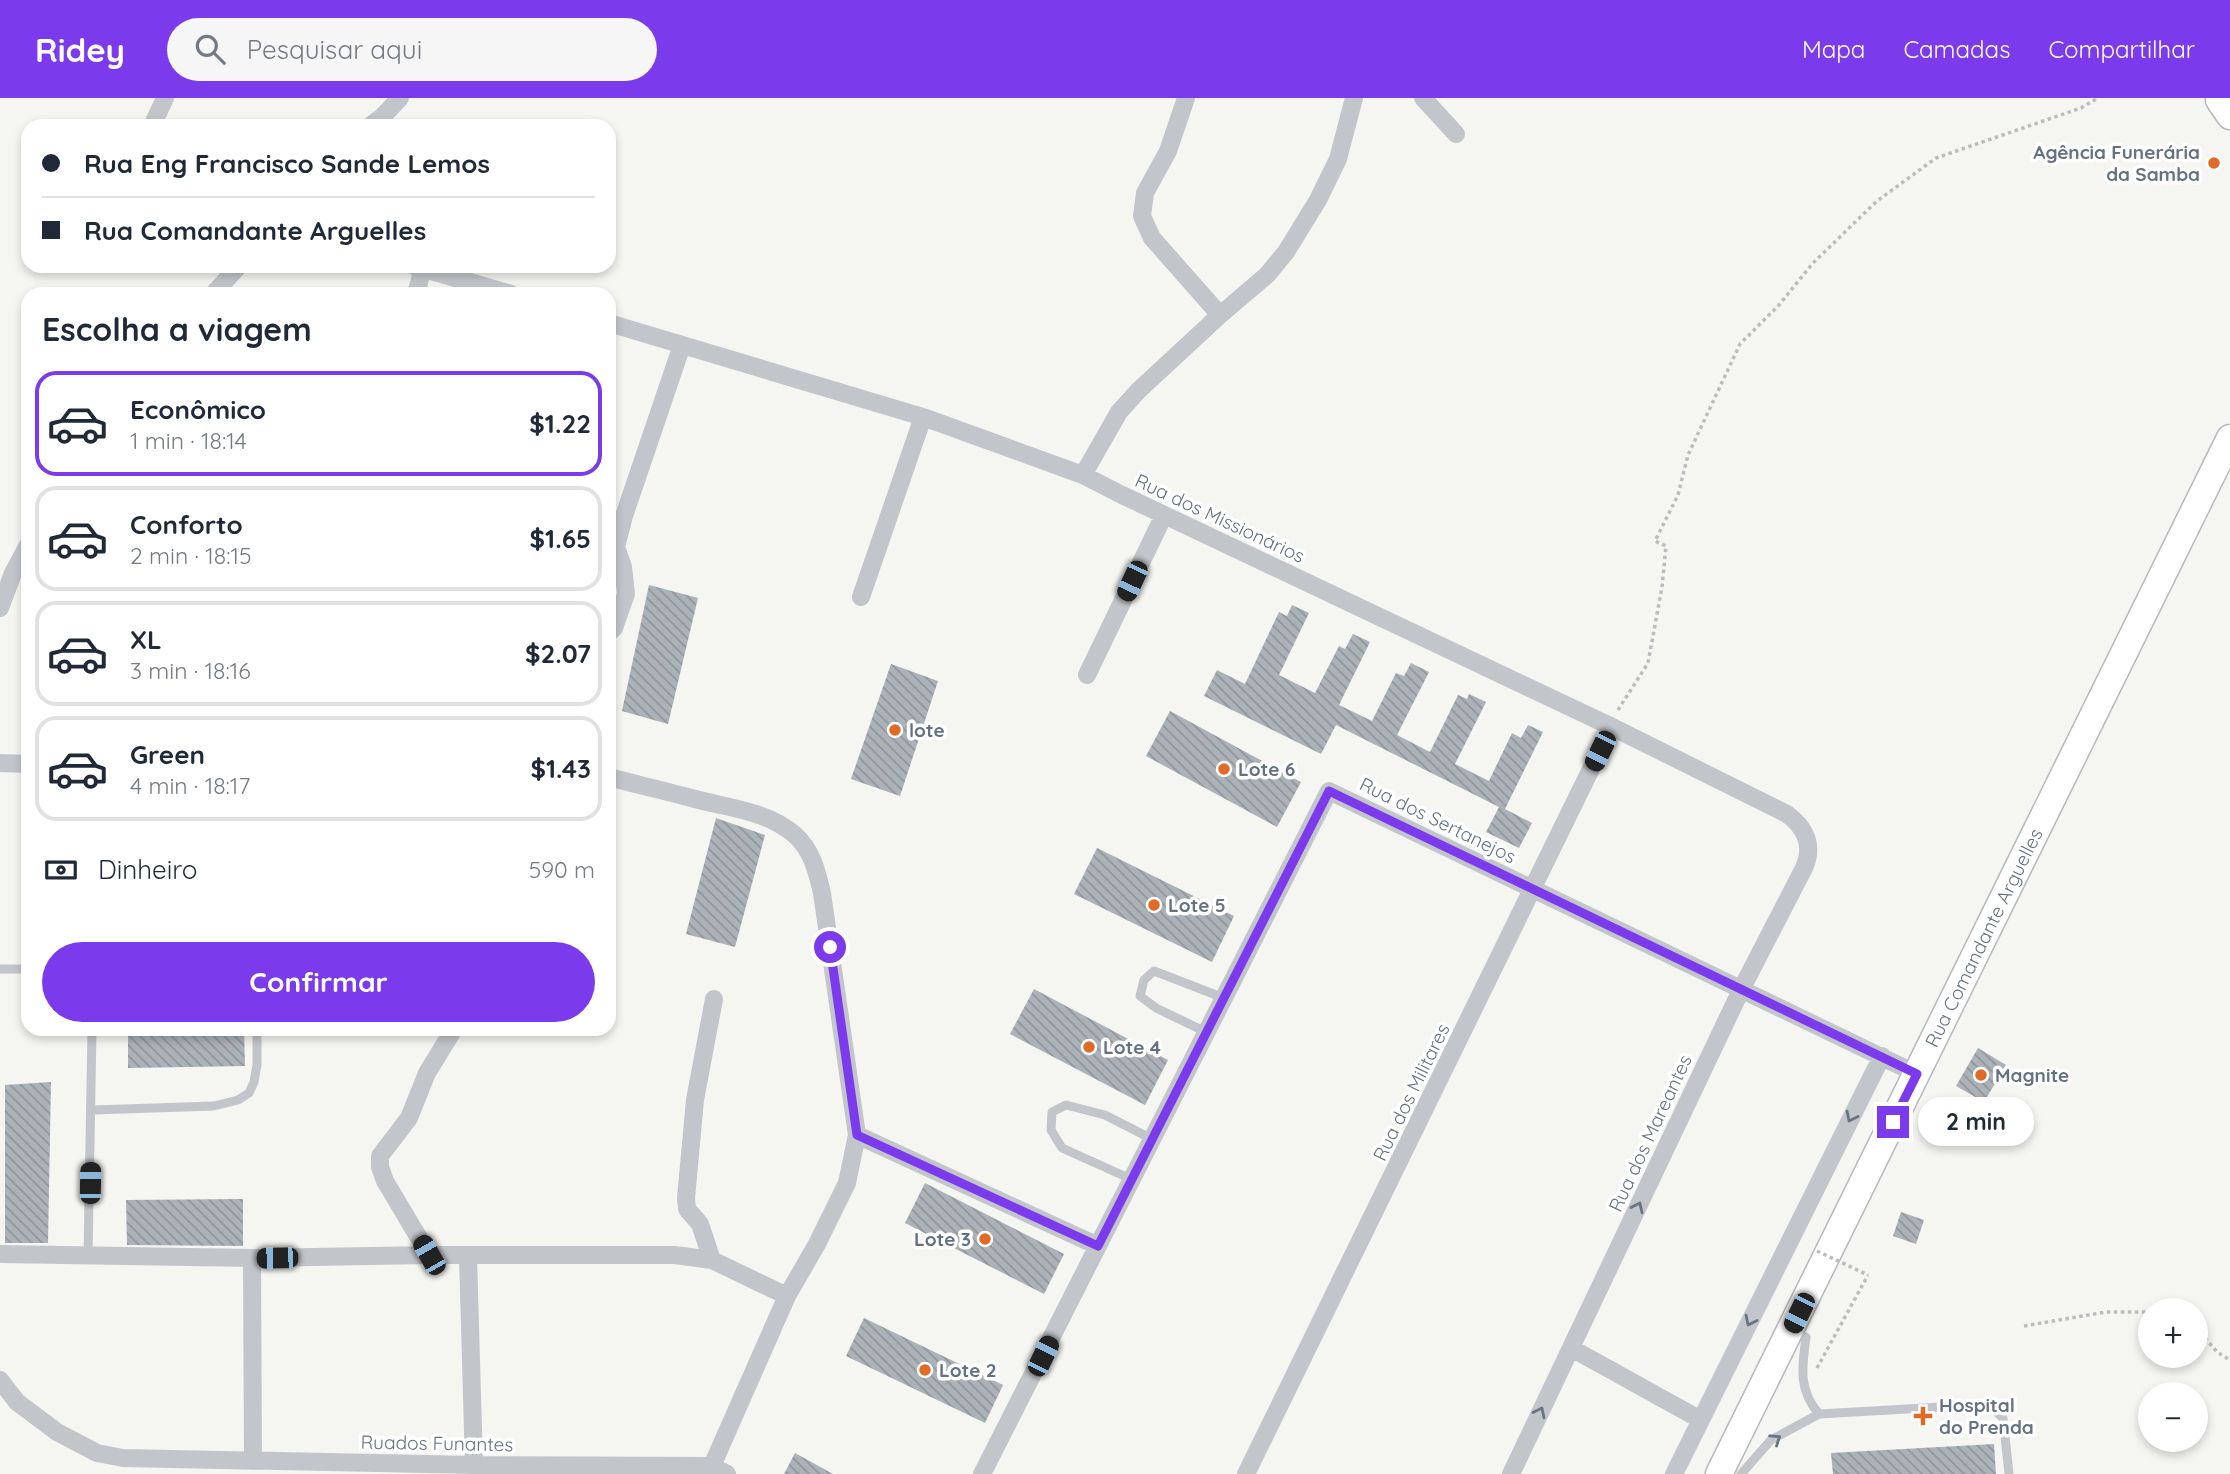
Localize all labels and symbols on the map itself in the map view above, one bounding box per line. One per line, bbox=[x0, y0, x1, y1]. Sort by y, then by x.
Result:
place label: Agência Funerária da Samba bbox=[2033, 140, 2200, 186]
marker: Agência Funerária da Samba bbox=[2206, 155, 2222, 171]
street label: Rua dos Missionários bbox=[1131, 468, 1309, 568]
car bbox=[1114, 558, 1151, 604]
place label: lote bbox=[909, 718, 945, 742]
marker: lote bbox=[887, 722, 903, 738]
car bbox=[1582, 728, 1619, 774]
place label: Lote 6 bbox=[1238, 757, 1295, 781]
marker: Lote 6 bbox=[1216, 761, 1232, 777]
street label: Rua dos Sertanejos bbox=[1356, 772, 1520, 868]
street label: Rua Comandante Arguelles bbox=[1919, 824, 2048, 1051]
place label: Lote 5 bbox=[1168, 893, 1226, 917]
marker: Lote 5 bbox=[1146, 897, 1162, 913]
route start bbox=[814, 931, 846, 963]
street label: Rua dos Militares bbox=[1367, 1019, 1455, 1165]
place label: Lote 4 bbox=[1103, 1035, 1161, 1059]
marker: Lote 4 bbox=[1081, 1039, 1097, 1055]
street label: Rua dos Mareantes bbox=[1603, 1051, 1697, 1215]
place label: Magnite bbox=[1995, 1063, 2069, 1087]
marker: Magnite bbox=[1973, 1067, 1989, 1083]
callout: 2 min bbox=[1918, 1098, 2033, 1146]
route end bbox=[1877, 1106, 1909, 1138]
one-way arrow bbox=[1846, 1110, 1860, 1122]
car bbox=[80, 1162, 101, 1204]
one-way arrow bbox=[1630, 1202, 1644, 1214]
place label: Lote 3 bbox=[914, 1227, 971, 1251]
marker: Lote 3 bbox=[977, 1231, 993, 1247]
car bbox=[410, 1232, 449, 1278]
car bbox=[256, 1247, 299, 1269]
car bbox=[1781, 1290, 1818, 1336]
one-way arrow bbox=[1745, 1314, 1759, 1326]
car bbox=[1025, 1333, 1062, 1379]
place label: Lote 2 bbox=[939, 1358, 997, 1382]
marker: Lote 2 bbox=[917, 1362, 933, 1378]
place label: Hospital do Prenda bbox=[1939, 1393, 2034, 1439]
marker: Hospital do Prenda bbox=[1913, 1406, 1933, 1426]
one-way arrow bbox=[1532, 1407, 1546, 1419]
street label: Ruados Funantes bbox=[360, 1430, 514, 1456]
one-way arrow bbox=[1768, 1434, 1781, 1447]

